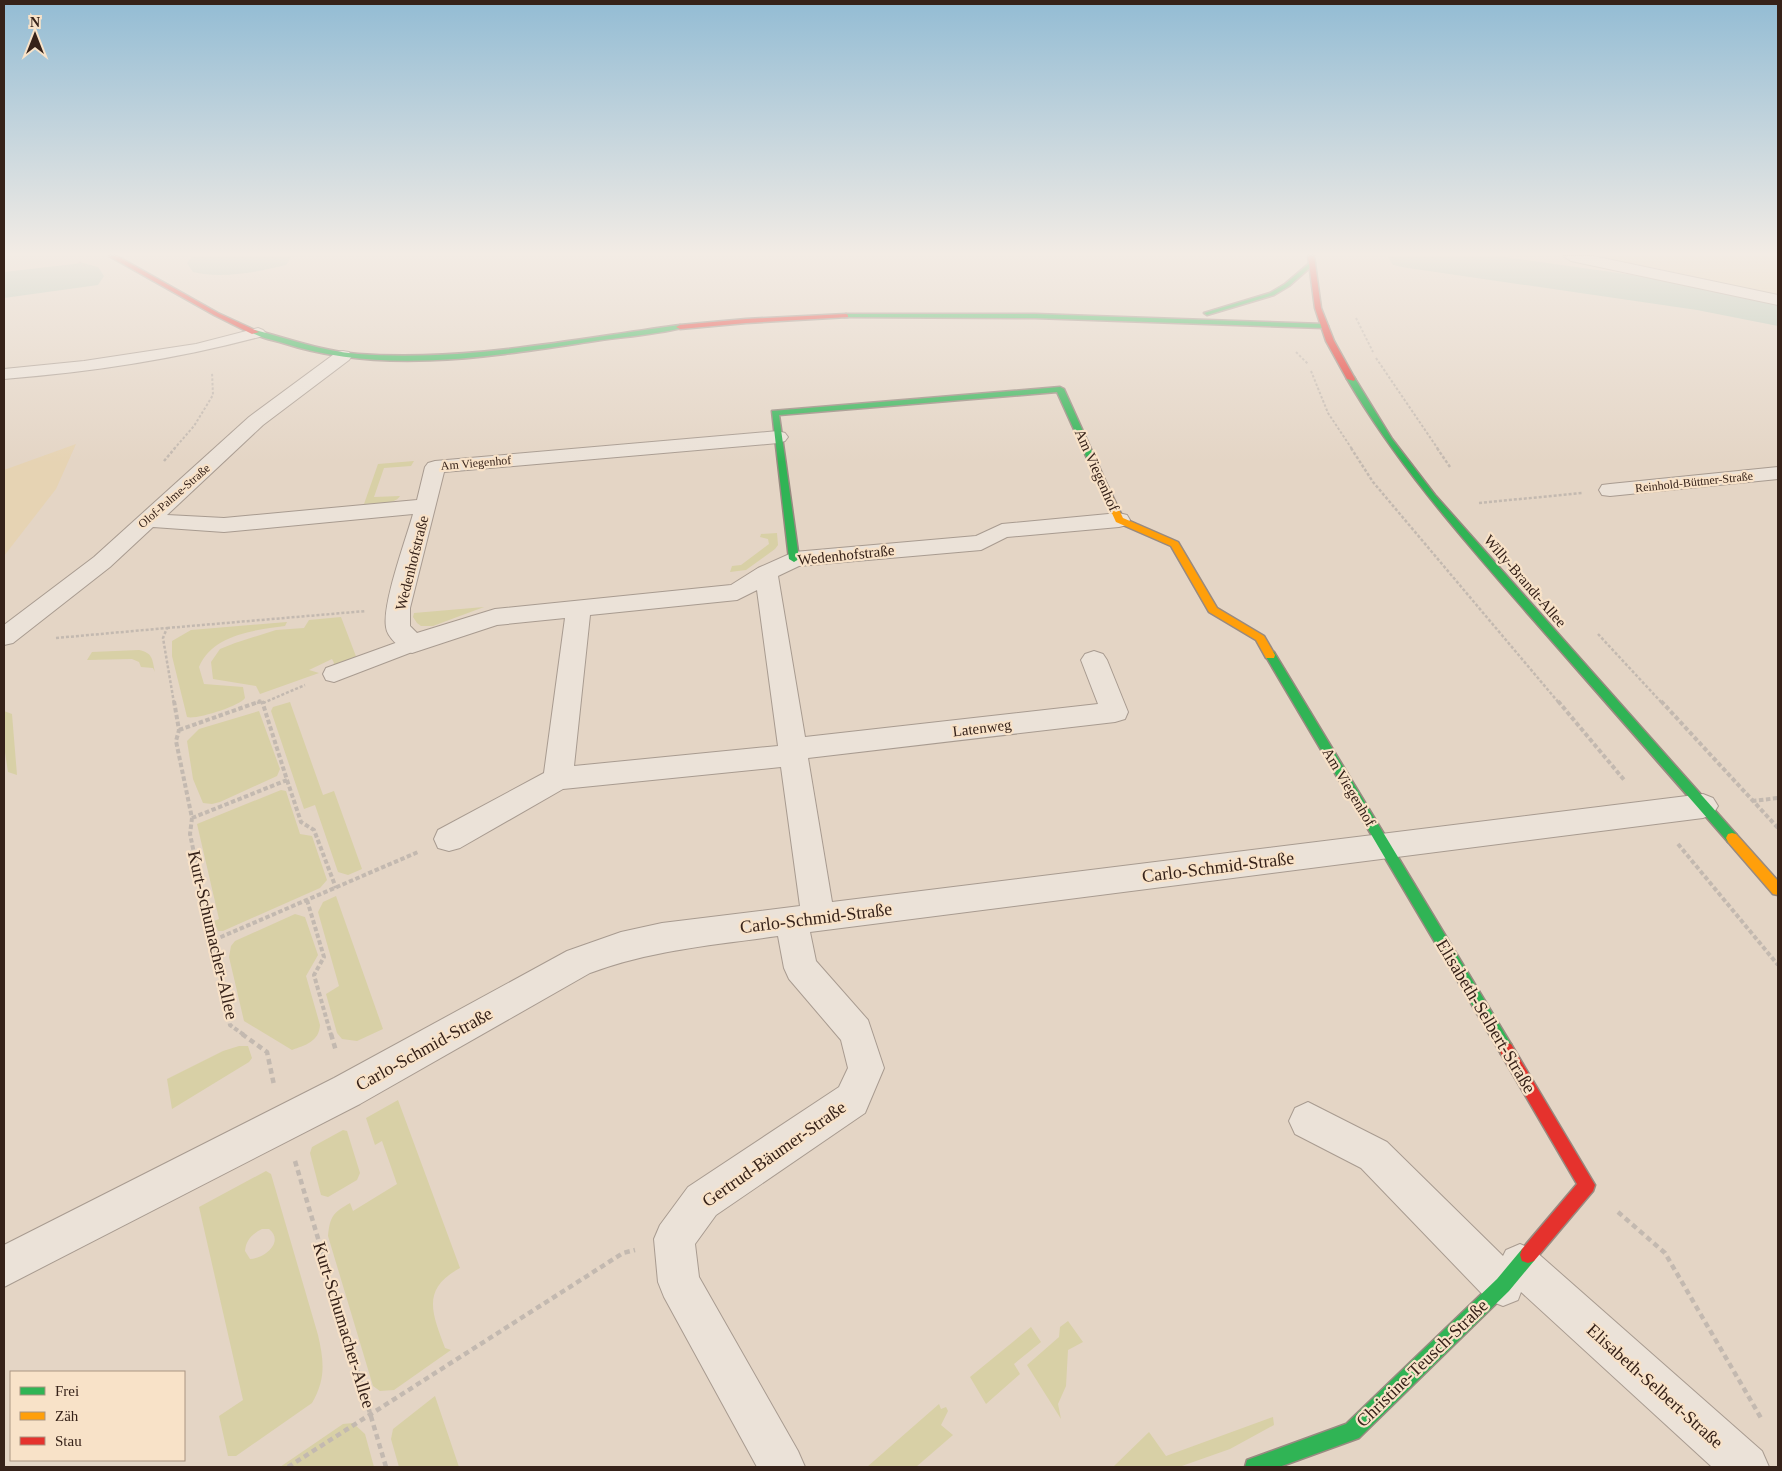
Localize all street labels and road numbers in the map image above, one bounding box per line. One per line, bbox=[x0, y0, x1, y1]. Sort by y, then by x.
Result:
street label: Am Viegenhof bbox=[1072, 426, 1122, 514]
street label: Am Viegenhof bbox=[440, 453, 512, 473]
street label: Olof-Palme-Straße bbox=[135, 461, 213, 531]
street label: Reinhold-Büttner-Straße bbox=[1634, 469, 1754, 495]
street label: Wedenhofstraße bbox=[392, 514, 432, 612]
street label: Willy-Brandt-Allee bbox=[1481, 532, 1570, 631]
street label: Wedenhofstraße bbox=[797, 542, 895, 568]
street label: Latenweg bbox=[952, 716, 1013, 740]
street label: Am Viegenhof bbox=[1319, 745, 1379, 829]
street label: Carlo-Schmid-Straße bbox=[1141, 848, 1295, 886]
street label: Kurt-Schumacher-Allee bbox=[184, 849, 242, 1021]
street label: Carlo-Schmid-Straße bbox=[739, 899, 893, 937]
street label: Elisabeth-Selbert-Straße bbox=[1432, 935, 1540, 1097]
street label: Carlo-Schmid-Straße bbox=[352, 1003, 496, 1095]
street label: Gertrud-Bäumer-Straße bbox=[698, 1097, 850, 1211]
street label: Kurt-Schumacher-Allee bbox=[309, 1240, 379, 1410]
street label: Christine-Teusch-Straße bbox=[1352, 1295, 1492, 1431]
street label: Elisabeth-Selbert-Straße bbox=[1583, 1320, 1727, 1452]

